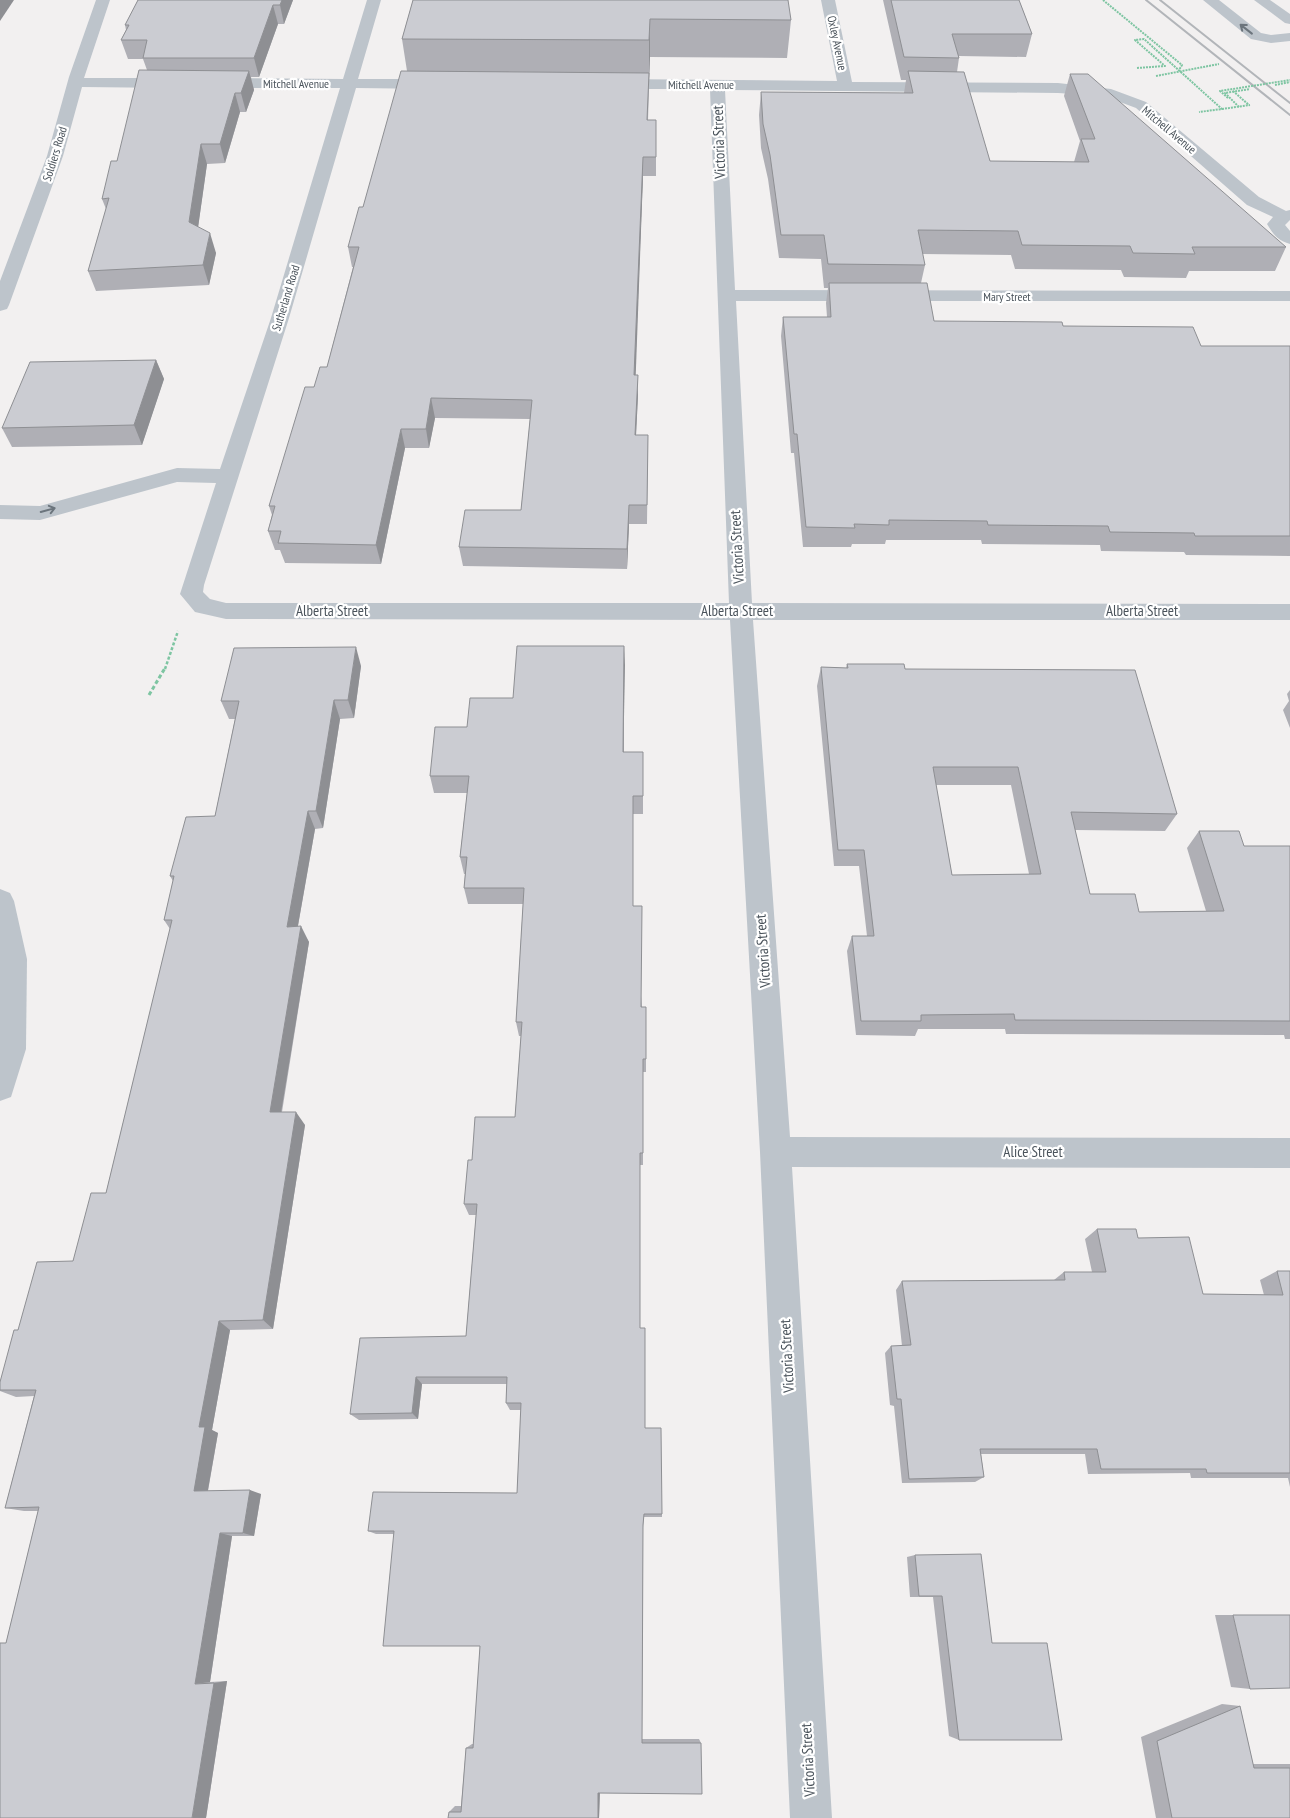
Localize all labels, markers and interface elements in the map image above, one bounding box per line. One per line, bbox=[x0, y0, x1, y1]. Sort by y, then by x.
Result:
street label: Oxley Avenue bbox=[824, 14, 851, 72]
one-way arrow bbox=[1240, 24, 1253, 35]
street label: Mitchell Avenue bbox=[263, 76, 329, 91]
street label: Mitchell Avenue bbox=[668, 77, 734, 92]
street label: Mitchell Avenue bbox=[1139, 103, 1199, 157]
street label: Victoria Street bbox=[708, 105, 729, 180]
street label: Soldiers Road bbox=[39, 125, 70, 183]
street label: Sutherland Road bbox=[268, 263, 303, 333]
street label: Mary Street bbox=[983, 289, 1031, 304]
one-way arrow bbox=[40, 505, 56, 515]
street label: Victoria Street bbox=[725, 510, 748, 585]
street label: Alberta Street bbox=[296, 601, 368, 620]
street label: Alberta Street bbox=[701, 601, 773, 620]
street label: Alberta Street bbox=[1106, 601, 1178, 620]
street label: Victoria Street bbox=[750, 914, 775, 989]
street label: Alice Street bbox=[1003, 1142, 1063, 1161]
street label: Victoria Street bbox=[775, 1319, 798, 1394]
street label: Victoria Street bbox=[796, 1723, 819, 1798]

